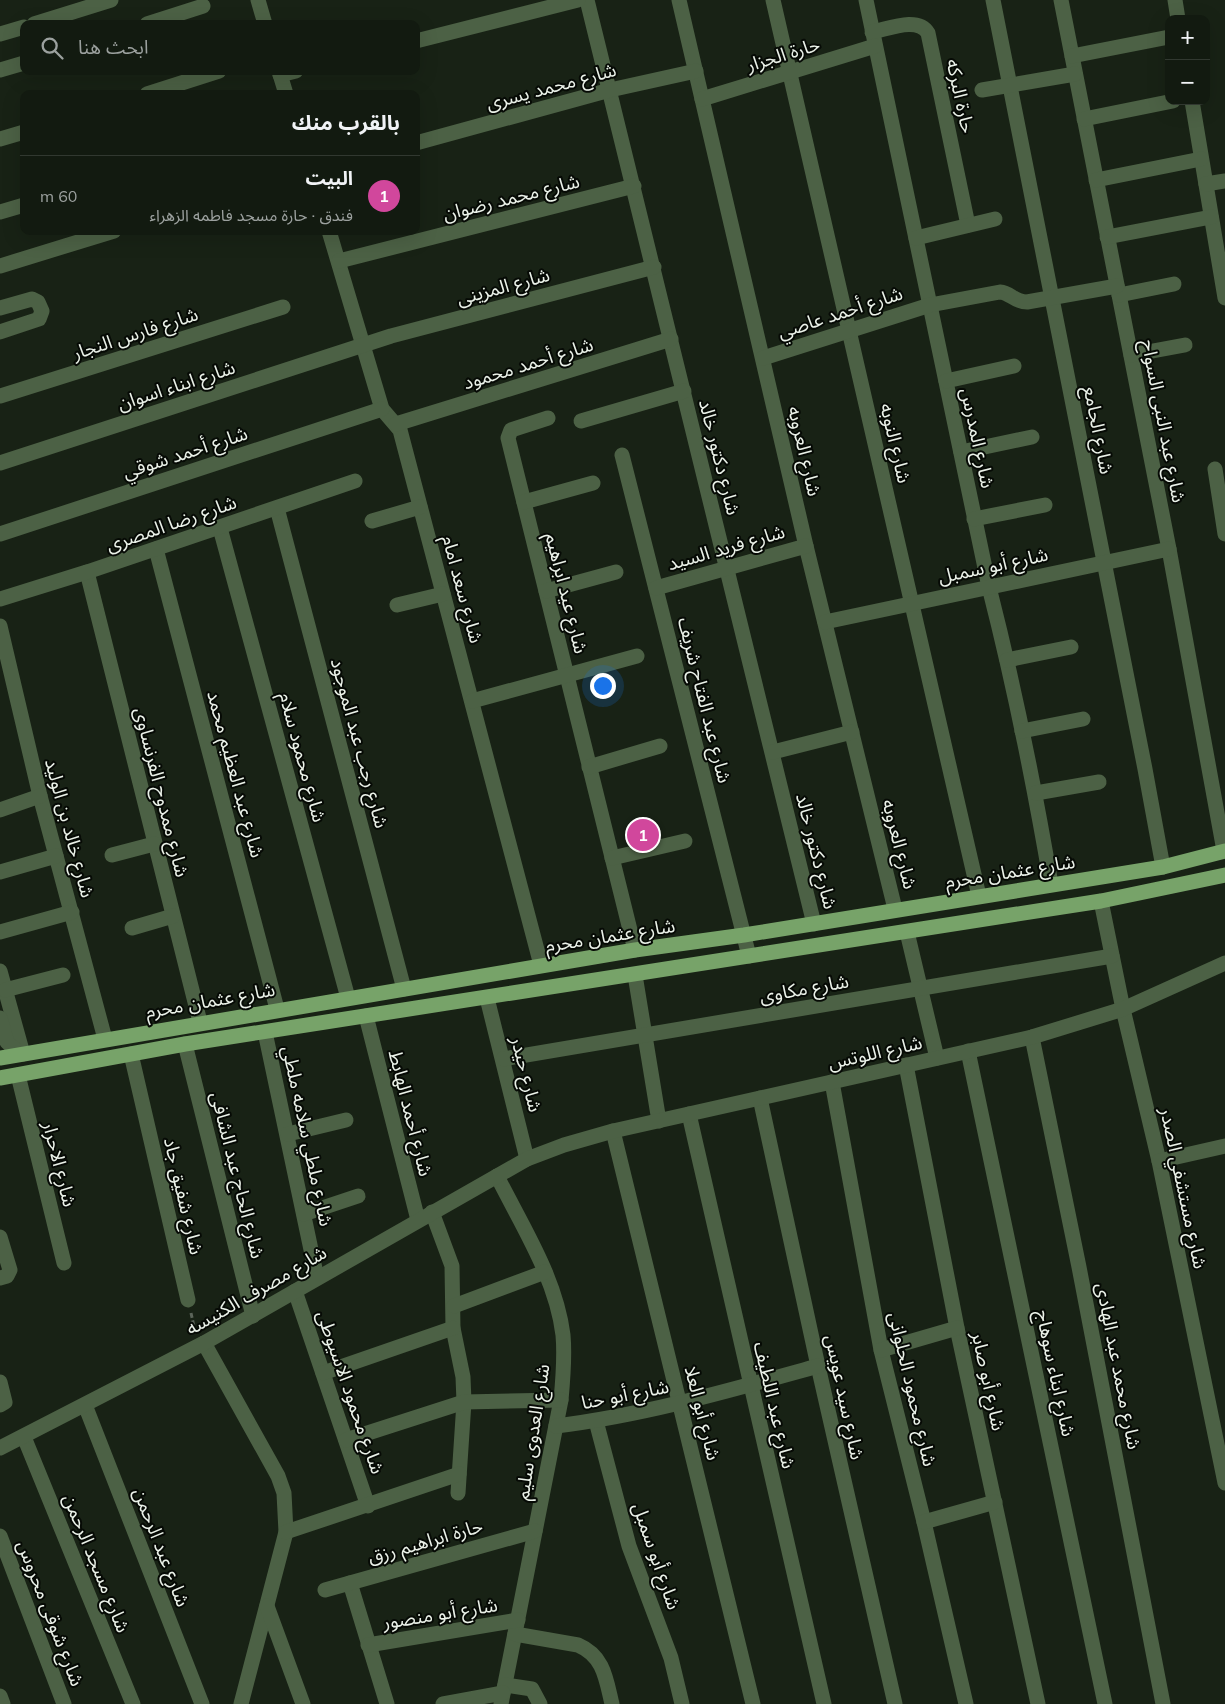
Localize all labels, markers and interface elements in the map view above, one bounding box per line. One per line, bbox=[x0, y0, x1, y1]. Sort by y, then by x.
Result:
map controls bbox=[1165, 15, 1210, 105]
button: + bbox=[1165, 15, 1210, 60]
search box bbox=[20, 20, 420, 75]
street label: حارة الجزار bbox=[742, 31, 823, 77]
icon: search bbox=[38, 34, 66, 62]
text: ابحث هنا bbox=[78, 35, 148, 59]
street label: شارع محمد يسرى bbox=[483, 57, 619, 117]
street label: حارة البركه bbox=[941, 57, 981, 135]
button: − bbox=[1165, 60, 1210, 105]
text: بالقرب منك bbox=[292, 109, 400, 135]
text: البيت bbox=[305, 166, 353, 190]
street label: شارع محمد رضوان bbox=[440, 168, 582, 228]
text: 60 m bbox=[40, 186, 77, 206]
text: 1 bbox=[379, 186, 389, 206]
text: فندق · حارة مسجد فاطمه الزهراء bbox=[150, 205, 353, 225]
street label: شارع المزينى bbox=[454, 262, 553, 312]
street label: شارع أحمد عاصي bbox=[775, 281, 907, 347]
street label: شارع فارس النجار bbox=[68, 301, 202, 367]
street label: شارع أحمد محمود bbox=[460, 332, 597, 396]
street label: شارع عبد النبى السواح bbox=[1134, 337, 1192, 505]
street label: شارع ابناء اسوان bbox=[114, 355, 239, 417]
street label: شارع الجامع bbox=[1076, 384, 1119, 477]
street label: شارع المدرس bbox=[954, 386, 1000, 491]
street label: شارع دكتور خالد bbox=[692, 397, 746, 518]
street label: شارع النوبه bbox=[873, 401, 917, 486]
street label: شارع العروبه bbox=[781, 404, 827, 499]
street label: شارع أحمد شوقي bbox=[119, 420, 252, 487]
street label: شارع رضا المصرى bbox=[103, 489, 240, 558]
street label: شارع فريد السيد bbox=[665, 519, 788, 577]
street label: شارع عيد ابراهيم bbox=[537, 530, 594, 657]
street label: شارع سعد امام bbox=[434, 532, 489, 647]
street label: شارع أبو سمبل bbox=[936, 542, 1051, 590]
street label: شارع عبد الفتاح شريف bbox=[671, 615, 737, 786]
street label: شارع رجب عبد الموجود bbox=[324, 655, 394, 831]
your location bbox=[590, 673, 616, 699]
street label: شارع عبد العظيم محمد bbox=[199, 688, 270, 861]
street label: شارع محمود سلام bbox=[271, 689, 332, 825]
street label: شارع ممدوح الفرنساوى bbox=[127, 705, 195, 880]
street label: شارع خالد بن الوليد bbox=[38, 756, 100, 901]
street label: شارع دكتور خالد bbox=[789, 791, 843, 912]
street label: شارع العروبه bbox=[875, 797, 923, 892]
pin: 1 bbox=[627, 816, 659, 854]
street label: شارع عثمان محرم bbox=[943, 849, 1077, 896]
street label: شارع عثمان محرم bbox=[543, 913, 677, 960]
street label: شارع مكاوى bbox=[758, 968, 851, 1010]
street label: شارع عثمان محرم bbox=[143, 977, 277, 1026]
street label: شارع اللوتس bbox=[826, 1030, 925, 1076]
street label: شارع حيدر bbox=[504, 1033, 548, 1115]
street label: شارع ملطي سلامه ملطي bbox=[274, 1044, 339, 1229]
street label: شارع أحمد الهابط bbox=[382, 1047, 438, 1179]
street label: شارع الحاج عبد الشافى bbox=[204, 1089, 270, 1261]
street label: شارع مستشفي الصدر bbox=[1152, 1104, 1213, 1272]
street label: شارع الاحرار bbox=[36, 1118, 82, 1210]
street label: شارع شفيق جاد bbox=[157, 1135, 209, 1257]
street label: شارع مصرف الكنيسه bbox=[181, 1240, 332, 1342]
street label: شارع محمد عبد الهادى bbox=[1089, 1281, 1147, 1452]
street label: شارع محمود الاسيوطى bbox=[310, 1307, 390, 1478]
street label: شارع ابناء سوهاج bbox=[1029, 1307, 1081, 1439]
street label: شارع محمود الحلوانى bbox=[882, 1309, 942, 1469]
street label: شارع أبو صابر bbox=[965, 1328, 1011, 1433]
street label: شارع سيد عويس bbox=[818, 1332, 870, 1462]
street label: شارع عبد اللطيف bbox=[747, 1339, 801, 1471]
street label: شارع العدوى سليم bbox=[509, 1362, 558, 1502]
street label: شارع أبو العلا bbox=[678, 1363, 726, 1463]
street label: شارع أبو حنا bbox=[579, 1374, 671, 1416]
street label: شارع عبد الرحمن bbox=[126, 1484, 196, 1611]
street label: شارع مسجد الرحمن bbox=[56, 1490, 136, 1637]
street label: شارع أبو سمبل bbox=[626, 1499, 687, 1613]
street label: حارة ابراهيم رزق bbox=[365, 1513, 486, 1572]
street label: شارع شوقى محروس bbox=[10, 1537, 90, 1690]
street label: شارع أبو منصور bbox=[380, 1592, 499, 1636]

